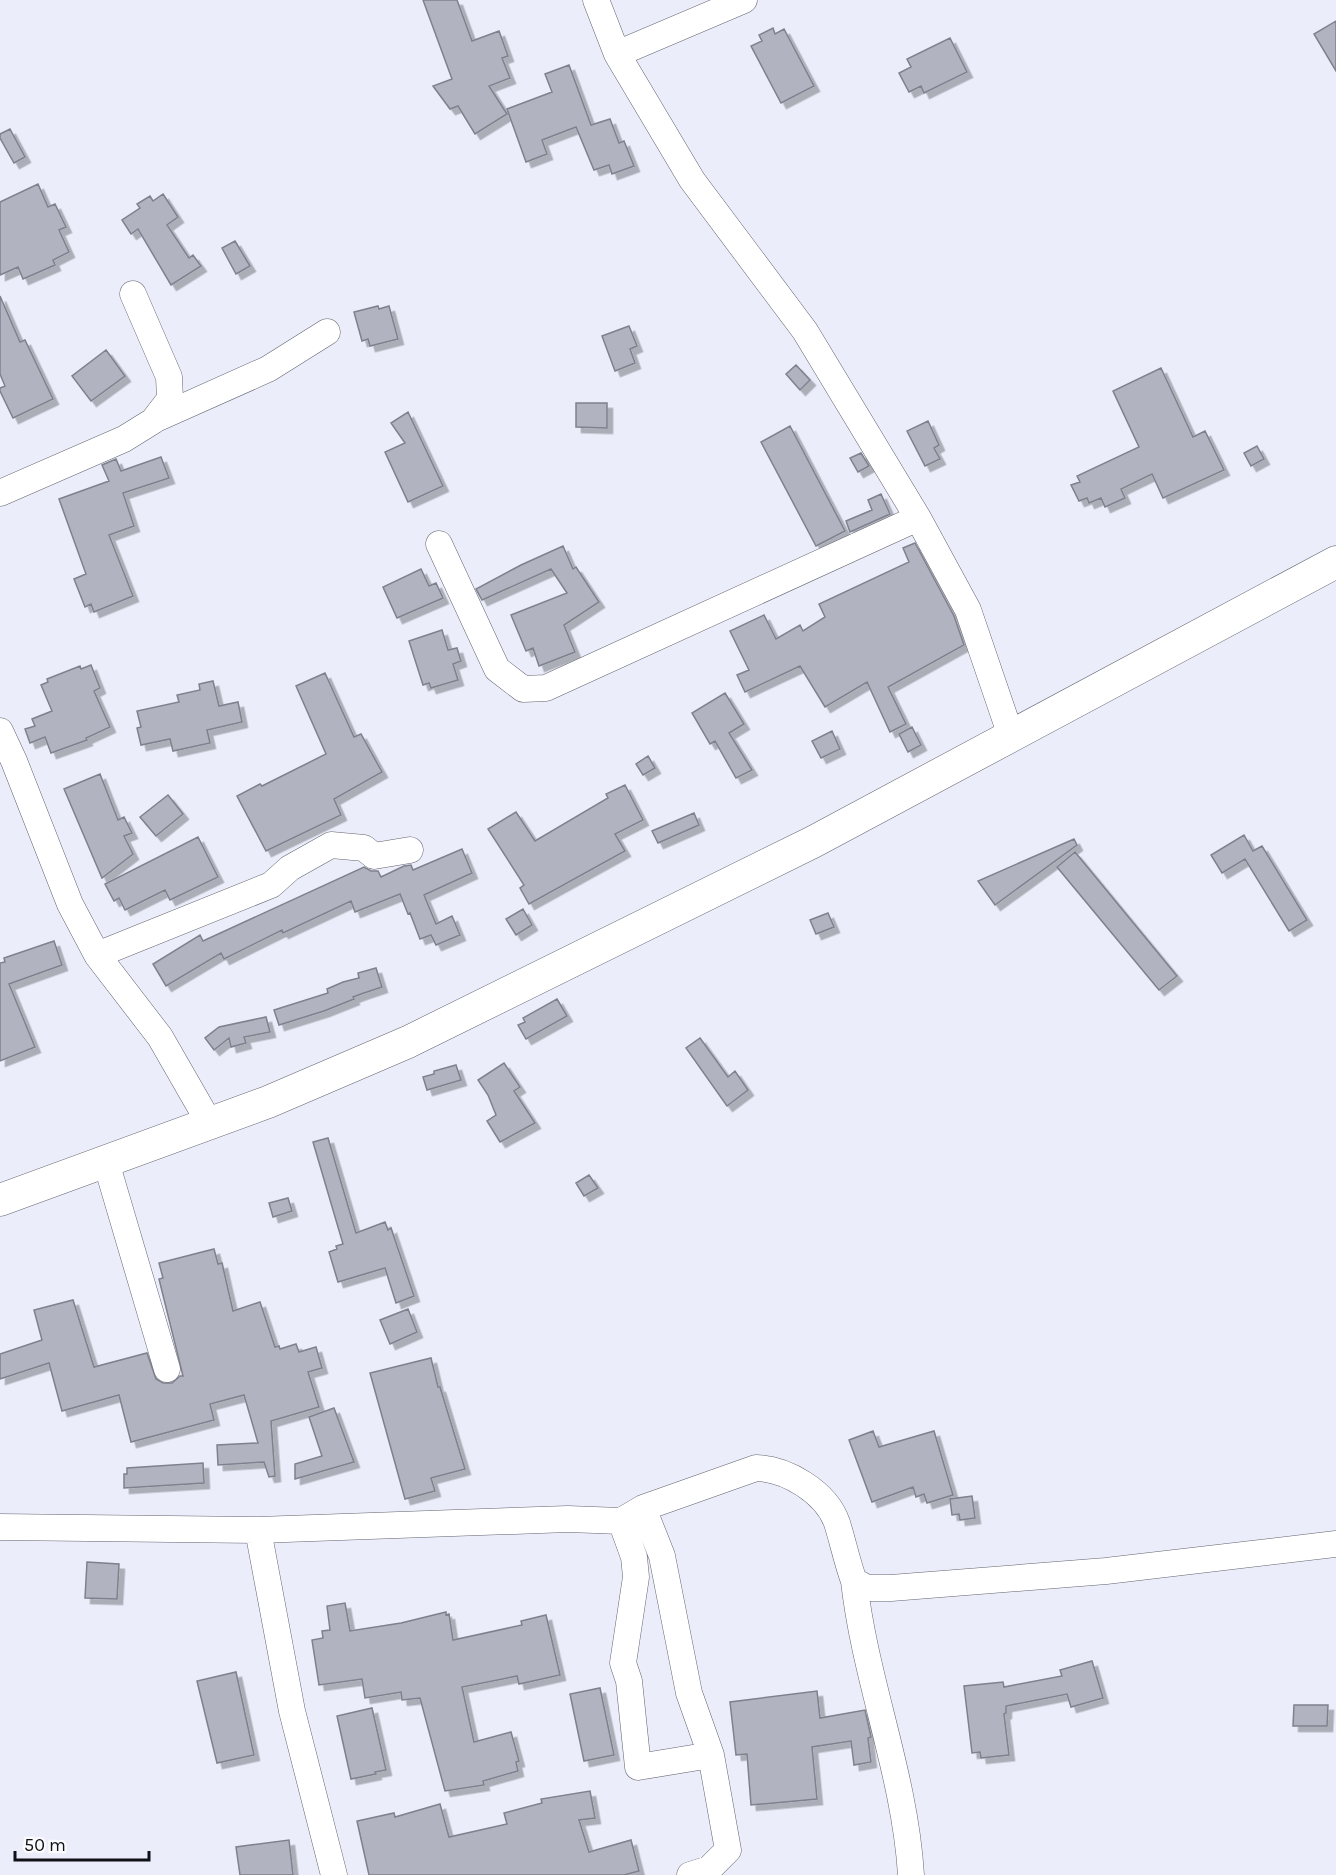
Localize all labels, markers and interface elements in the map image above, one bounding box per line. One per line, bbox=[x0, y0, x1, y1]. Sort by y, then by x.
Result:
scale bar bbox=[15, 1824, 148, 1862]
text: 50 m bbox=[24, 1834, 66, 1856]

